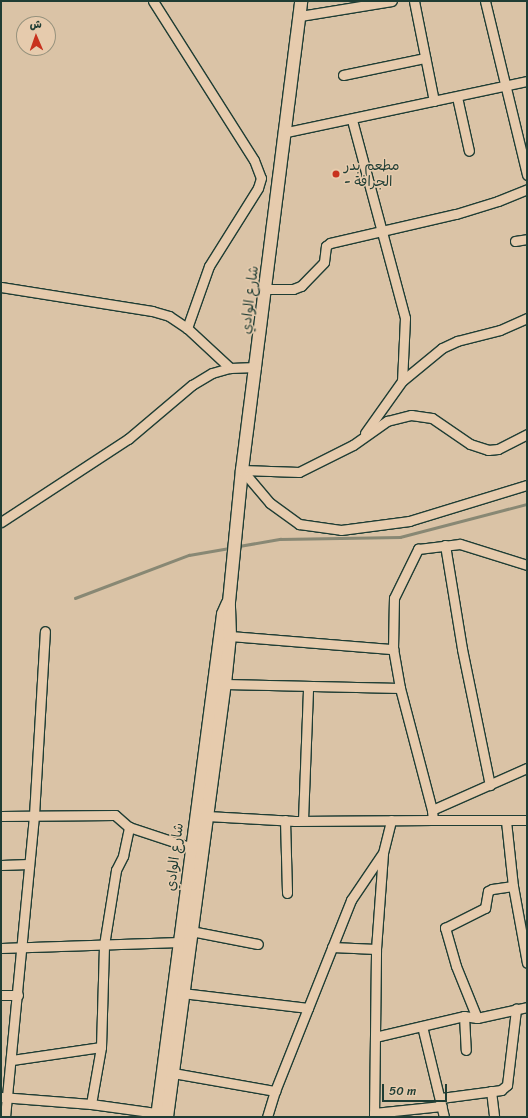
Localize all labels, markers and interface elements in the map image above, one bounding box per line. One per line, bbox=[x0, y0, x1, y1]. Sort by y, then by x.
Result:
text: ش bbox=[29, 15, 42, 34]
north arrow bbox=[16, 16, 56, 56]
place label: مطعم بدر - الجرافة bbox=[344, 158, 400, 190]
marker: مطعم بدر - الجرافة bbox=[331, 169, 341, 179]
street label: شارع الوادي bbox=[237, 265, 263, 335]
street label: شارع الوادي bbox=[162, 822, 188, 892]
scale bar bbox=[384, 1076, 449, 1102]
text: 50 m bbox=[389, 1080, 416, 1102]

